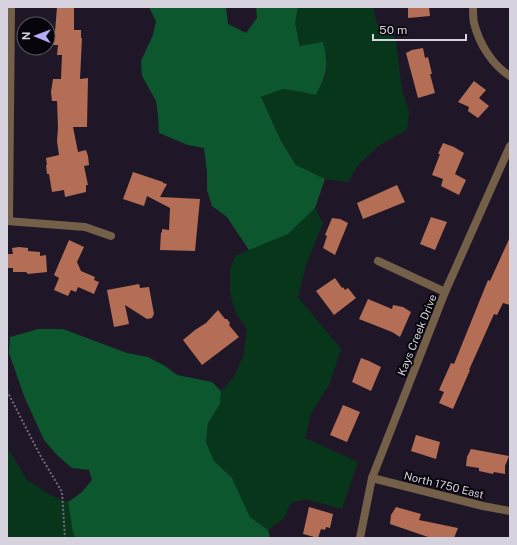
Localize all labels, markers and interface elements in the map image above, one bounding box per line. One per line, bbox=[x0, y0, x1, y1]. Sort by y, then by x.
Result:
north arrow bbox=[16, 16, 56, 56]
scale bar bbox=[373, 16, 466, 42]
text: 50 m bbox=[379, 23, 407, 37]
text: N bbox=[20, 31, 32, 40]
street label: Kays Creek Drive bbox=[395, 293, 439, 377]
street label: North 1750 East bbox=[403, 469, 485, 501]

